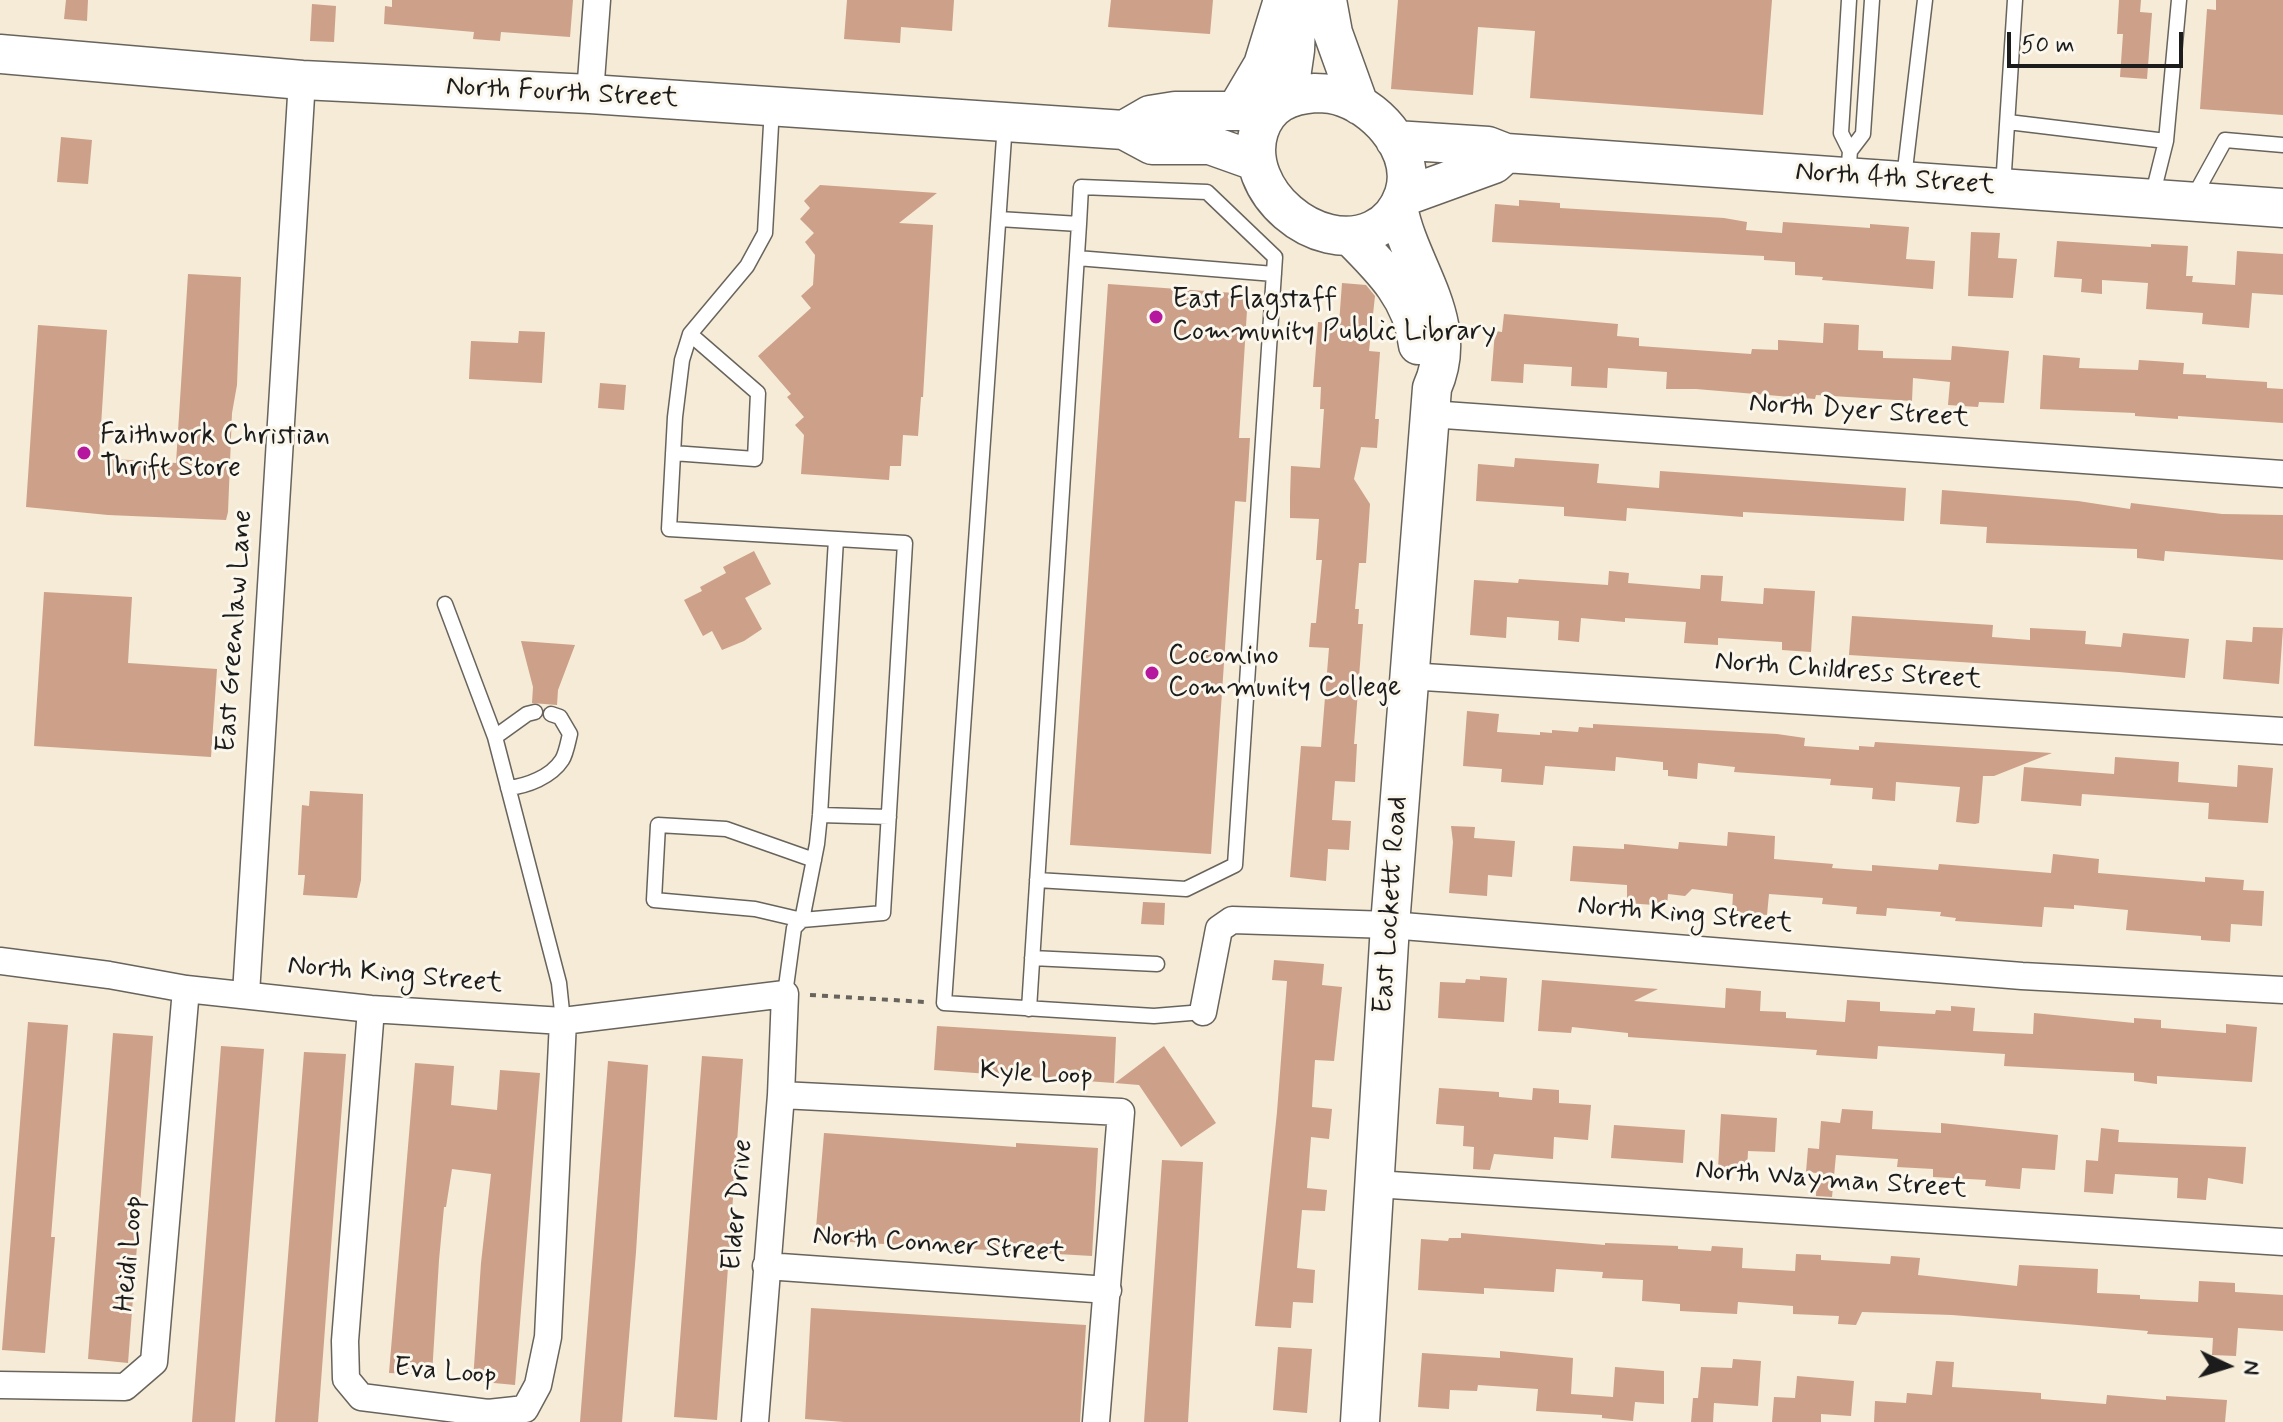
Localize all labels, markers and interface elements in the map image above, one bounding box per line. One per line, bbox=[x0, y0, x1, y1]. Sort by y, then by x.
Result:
scale bar bbox=[2011, 16, 2187, 66]
text: 50 m bbox=[2021, 30, 2075, 61]
street label: North Fourth Street bbox=[445, 71, 679, 117]
street label: North 4th Street bbox=[1794, 156, 1996, 204]
place label: East Flagstaff Community Public Library bbox=[1172, 284, 1496, 350]
marker: East Flagstaff Community Public Library bbox=[1147, 308, 1165, 326]
street label: North Dyer Street bbox=[1748, 388, 1970, 436]
place label: Faithwork Christian Thrift Store bbox=[100, 420, 330, 486]
marker: Faithwork Christian Thrift Store bbox=[75, 444, 93, 462]
street label: East Greenlaw Lane bbox=[211, 509, 261, 753]
place label: Coconino Community College bbox=[1168, 640, 1401, 706]
street label: North Childress Street bbox=[1714, 646, 1982, 698]
marker: Coconino Community College bbox=[1143, 664, 1161, 682]
street label: East Lockett Road bbox=[1368, 795, 1416, 1015]
street label: North King Street bbox=[1576, 890, 1794, 942]
street label: North King Street bbox=[286, 950, 504, 1002]
street label: Kyle Loop bbox=[979, 1055, 1093, 1095]
street label: Elder Drive bbox=[717, 1138, 761, 1272]
street label: North Wayman Street bbox=[1694, 1155, 1968, 1207]
street label: Heidi Loop bbox=[109, 1195, 153, 1313]
street label: North Conner Street bbox=[811, 1220, 1067, 1272]
north arrow bbox=[2187, 1326, 2267, 1406]
street label: Eva Loop bbox=[392, 1352, 498, 1394]
text: N bbox=[2236, 1359, 2265, 1376]

